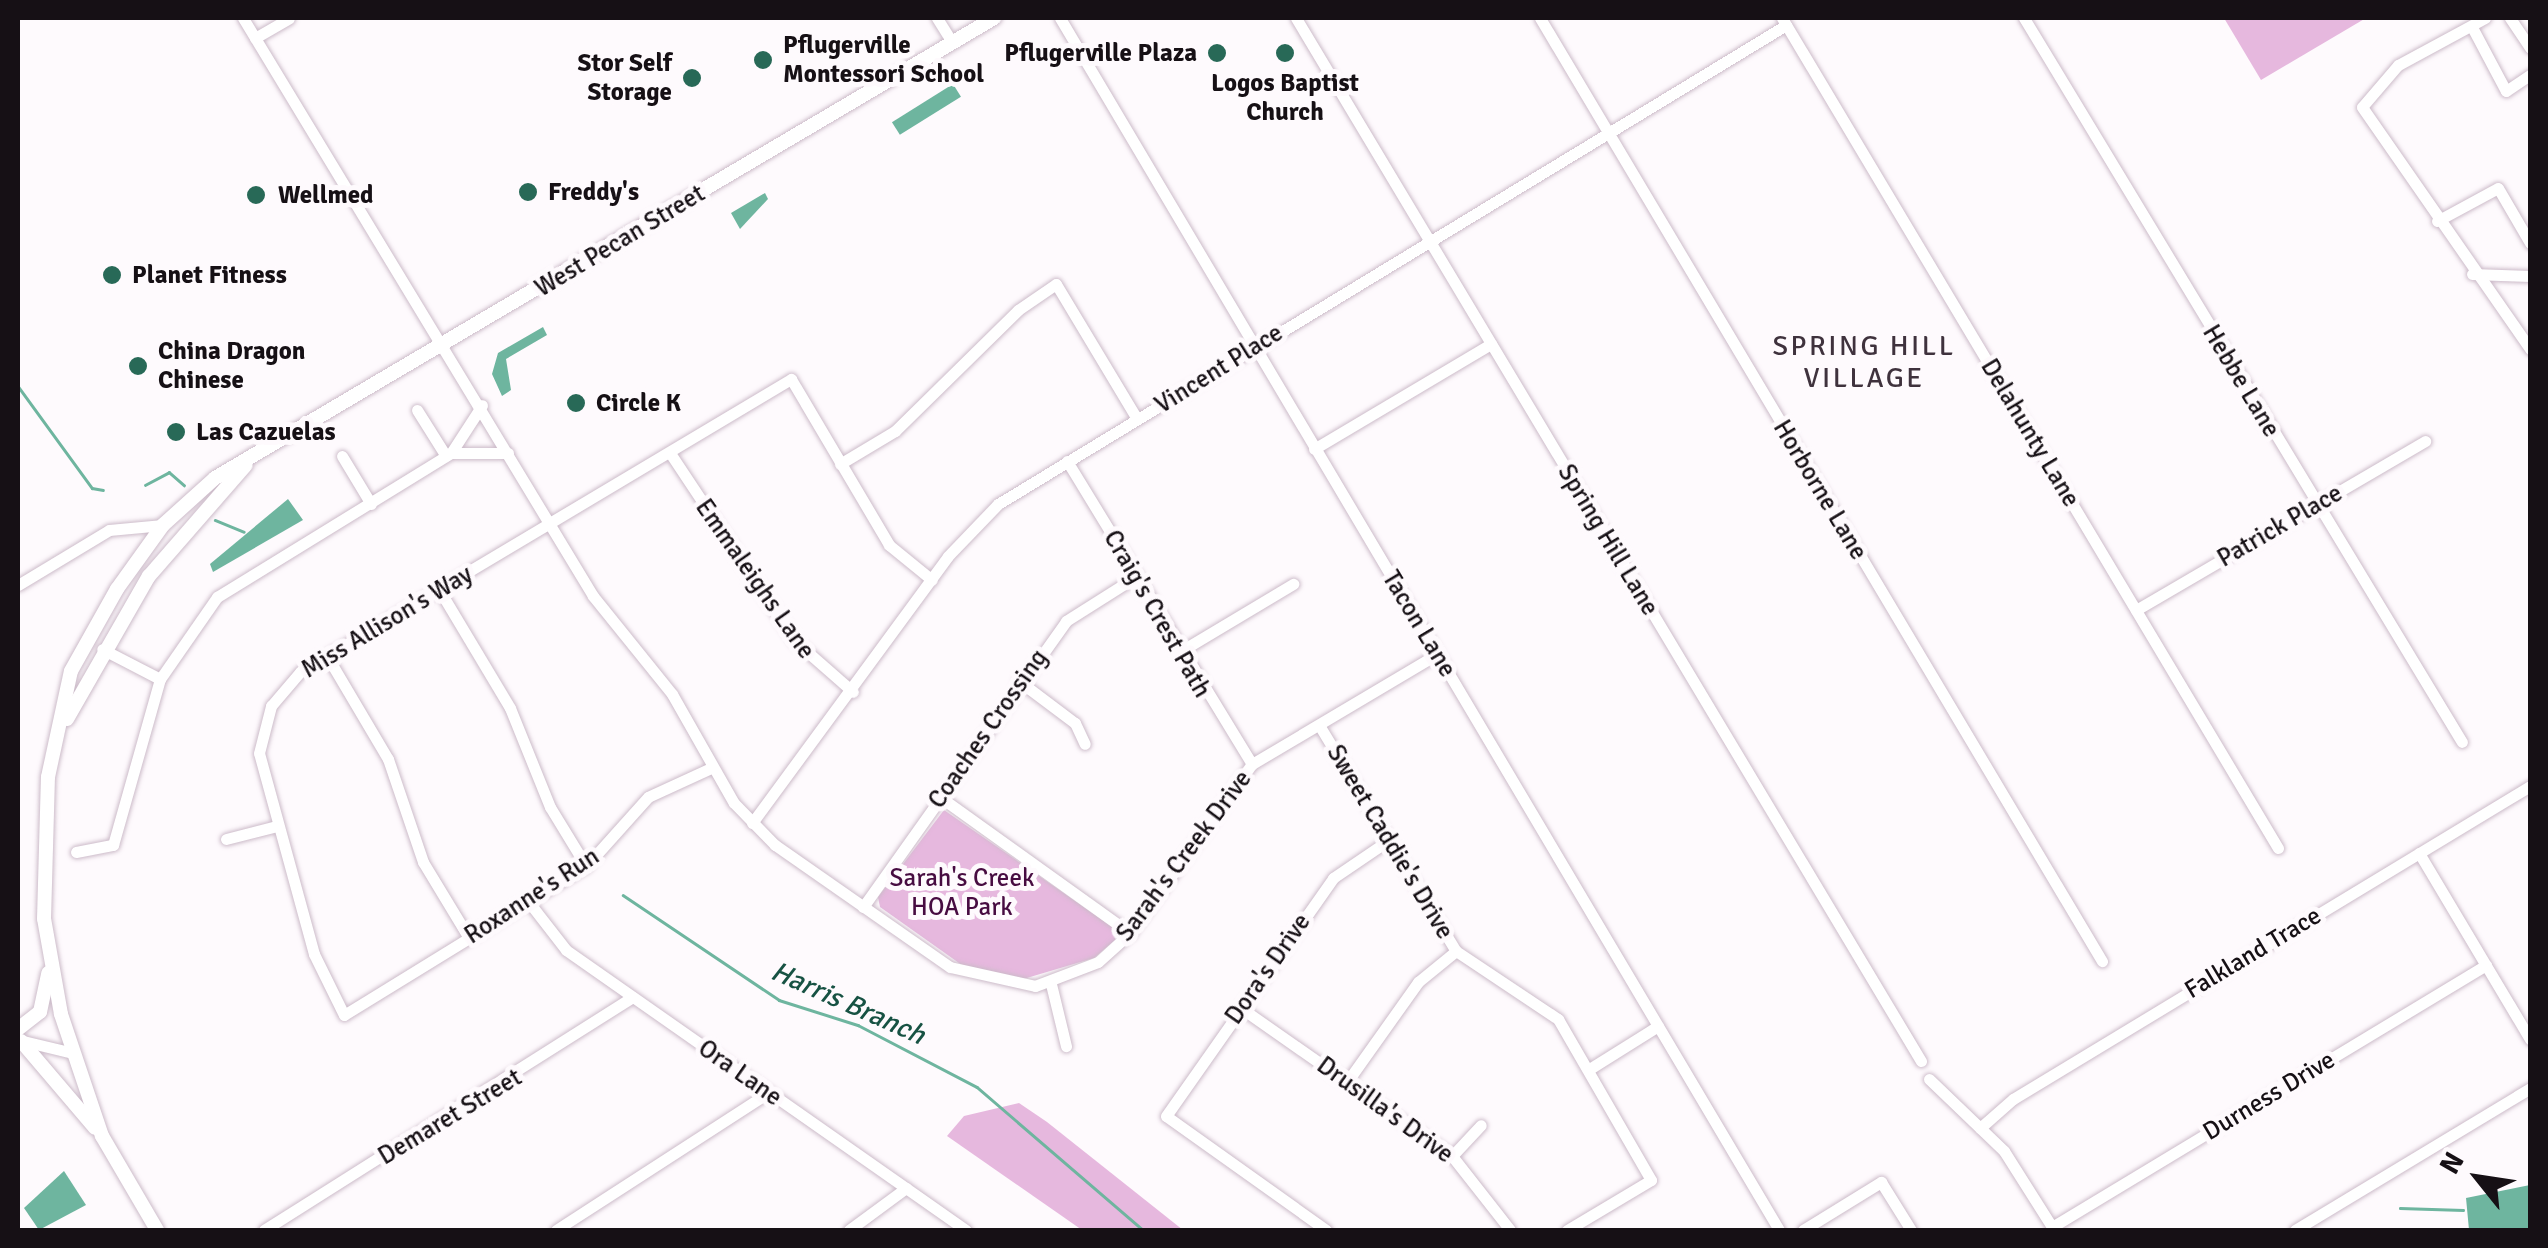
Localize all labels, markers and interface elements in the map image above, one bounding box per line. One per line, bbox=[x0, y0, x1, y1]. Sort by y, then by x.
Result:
place label: Pflugerville Montessori School bbox=[783, 31, 984, 90]
place label: Pflugerville Plaza bbox=[1004, 38, 1197, 68]
marker: Pflugerville Plaza bbox=[1206, 42, 1228, 64]
marker: Logos Baptist Church bbox=[1274, 42, 1296, 64]
place label: Stor Self Storage bbox=[578, 49, 672, 108]
marker: Pflugerville Montessori School bbox=[752, 49, 774, 71]
marker: Stor Self Storage bbox=[681, 67, 703, 89]
place label: Logos Baptist Church bbox=[1211, 69, 1359, 128]
place label: Freddy's bbox=[548, 177, 639, 207]
street label: West Pecan Street bbox=[530, 179, 710, 303]
place label: Wellmed bbox=[278, 180, 374, 210]
marker: Freddy's bbox=[517, 181, 539, 203]
marker: Wellmed bbox=[243, 182, 269, 208]
place label: Planet Fitness bbox=[132, 260, 287, 290]
marker: Planet Fitness bbox=[101, 264, 123, 286]
street label: Vincent Place bbox=[1150, 318, 1288, 420]
street label: Hebbe Lane bbox=[2196, 320, 2286, 442]
district label: SPRING HILL VILLAGE bbox=[1773, 329, 1955, 395]
place label: China Dragon Chinese bbox=[158, 337, 305, 396]
street label: Delahunty Lane bbox=[1974, 354, 2086, 512]
marker: China Dragon Chinese bbox=[127, 355, 149, 377]
place label: Circle K bbox=[596, 388, 681, 418]
marker: Circle K bbox=[565, 392, 587, 414]
street label: Horborne Lane bbox=[1767, 415, 1873, 565]
place label: Las Cazuelas bbox=[196, 417, 336, 447]
marker: Las Cazuelas bbox=[165, 421, 187, 443]
street label: Spring Hill Lane bbox=[1551, 459, 1665, 621]
street label: Patrick Place bbox=[2212, 478, 2348, 574]
street label: Emmaleighs Lane bbox=[689, 493, 821, 665]
street label: Craig's Crest Path bbox=[1097, 525, 1217, 703]
street label: Miss Allison's Way bbox=[296, 559, 478, 685]
street label: Tacon Lane bbox=[1376, 566, 1462, 682]
street label: Coaches Crossing bbox=[922, 644, 1054, 814]
street label: Sweet Caddie's Drive bbox=[1320, 739, 1460, 945]
street label: Sarah's Creek Drive bbox=[1110, 765, 1258, 947]
street label: Roxanne's Run bbox=[459, 841, 605, 951]
park label: Sarah's Creek HOA Park bbox=[890, 864, 1034, 923]
street label: Falkland Trace bbox=[2179, 901, 2327, 1005]
street label: Dora's Drive bbox=[1219, 908, 1317, 1030]
water label: Harris Branch bbox=[766, 954, 930, 1052]
street label: Ora Lane bbox=[692, 1033, 788, 1113]
street label: Durness Drive bbox=[2198, 1045, 2340, 1147]
street label: Drusilla's Drive bbox=[1311, 1050, 1459, 1170]
street label: Demaret Street bbox=[373, 1062, 527, 1172]
north arrow bbox=[2428, 1128, 2528, 1228]
text: N bbox=[2432, 1146, 2472, 1180]

